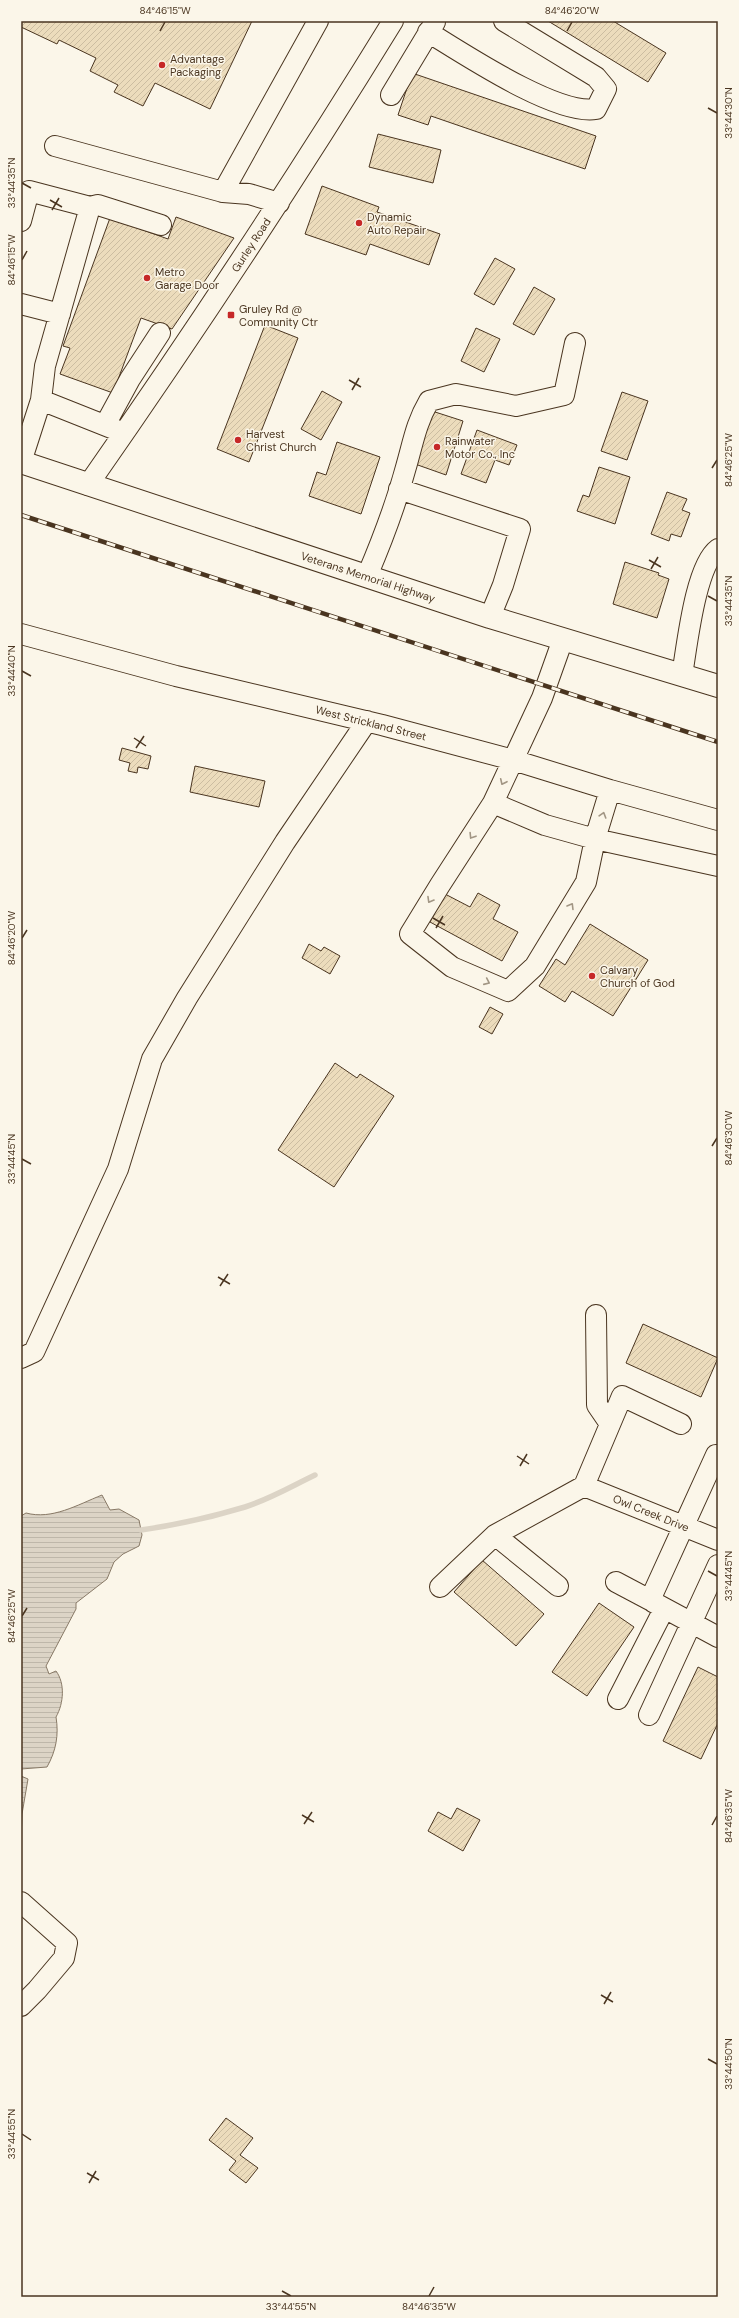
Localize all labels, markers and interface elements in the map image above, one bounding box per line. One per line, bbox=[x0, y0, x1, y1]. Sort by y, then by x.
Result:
text: 84°46'15"W bbox=[139, 4, 191, 17]
text: 84°46'20"W bbox=[545, 4, 600, 17]
place label: Advantage Packaging bbox=[170, 52, 224, 79]
marker: Advantage Packaging bbox=[157, 60, 167, 70]
text: 33°44'30"N bbox=[722, 87, 735, 139]
text: 33°44'35"N bbox=[5, 158, 18, 208]
place label: Dynamic Auto Repair bbox=[367, 210, 426, 237]
street label: Gurley Road bbox=[228, 215, 274, 275]
marker: Dynamic Auto Repair bbox=[354, 218, 364, 228]
text: 84°46'15"W bbox=[5, 234, 18, 286]
place label: Metro Garage Door bbox=[155, 265, 219, 292]
marker: Metro Garage Door bbox=[142, 273, 152, 283]
place label: Gruley Rd @ Community Ctr bbox=[239, 302, 318, 329]
marker: Gruley Rd @ Community Ctr bbox=[226, 310, 236, 320]
place label: Harvest Christ Church bbox=[246, 427, 316, 454]
text: 84°46'25"W bbox=[722, 433, 735, 487]
place label: Rainwater Motor Co., Inc bbox=[445, 434, 515, 461]
marker: Harvest Christ Church bbox=[233, 435, 243, 445]
marker: Rainwater Motor Co., Inc bbox=[432, 442, 442, 452]
street label: Veterans Memorial Highway bbox=[299, 549, 437, 605]
text: 33°44'35"N bbox=[722, 576, 735, 626]
text: 33°44'40"N bbox=[5, 645, 18, 697]
street label: West Strickland Street bbox=[314, 702, 428, 744]
one-way arrow bbox=[500, 777, 508, 785]
one-way arrow bbox=[598, 811, 607, 818]
one-way arrow bbox=[470, 831, 477, 838]
one-way arrow bbox=[428, 896, 435, 903]
one-way arrow bbox=[566, 903, 574, 910]
text: 84°46'20"W bbox=[5, 910, 18, 965]
place label: Calvary Church of God bbox=[600, 963, 675, 990]
marker: Calvary Church of God bbox=[587, 971, 597, 981]
one-way arrow bbox=[482, 977, 490, 985]
text: 84°46'30"W bbox=[722, 1110, 735, 1165]
text: 33°44'45"N bbox=[5, 1134, 18, 1184]
street label: Owl Creek Drive bbox=[611, 1491, 691, 1535]
text: 33°44'45"N bbox=[722, 1551, 735, 1601]
text: 84°46'25"W bbox=[5, 1589, 18, 1643]
text: 84°46'35"W bbox=[722, 1789, 735, 1843]
text: 33°44'50"N bbox=[722, 2038, 735, 2090]
text: 33°44'55"N bbox=[5, 2109, 18, 2159]
text: 33°44'55"N bbox=[266, 2300, 316, 2313]
text: 84°46'35"W bbox=[402, 2300, 456, 2313]

